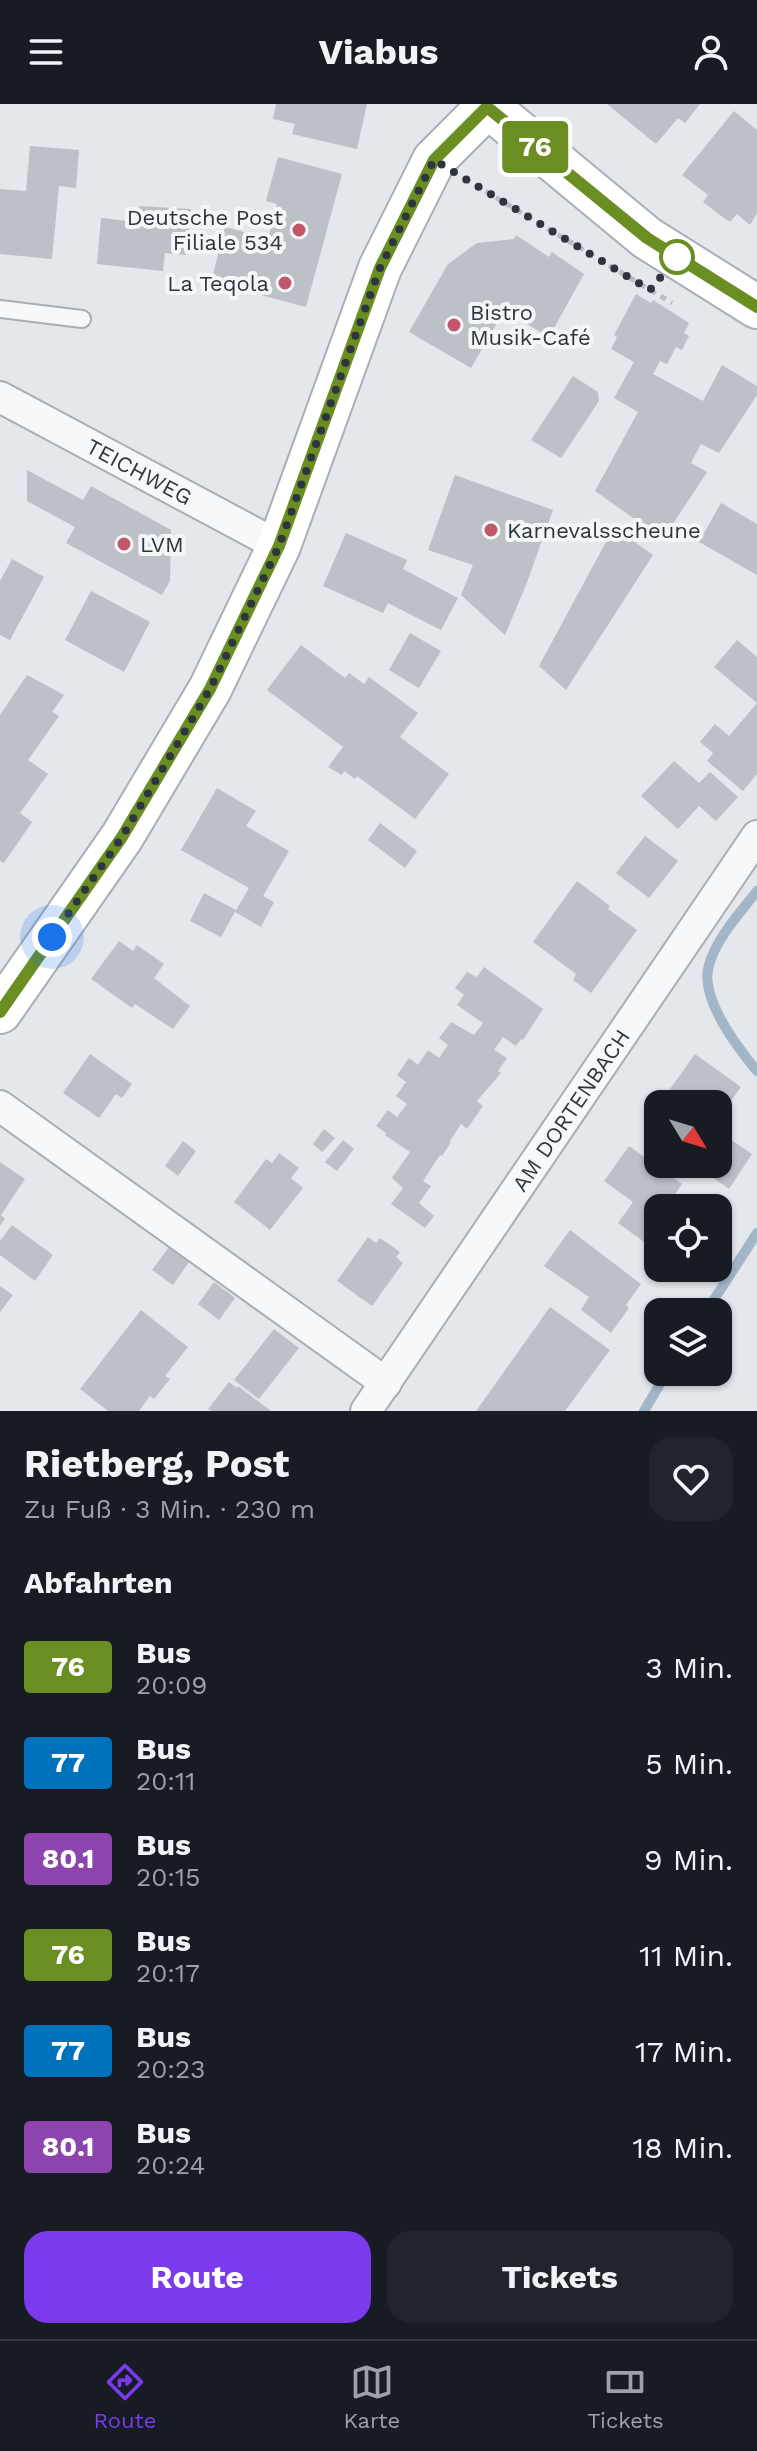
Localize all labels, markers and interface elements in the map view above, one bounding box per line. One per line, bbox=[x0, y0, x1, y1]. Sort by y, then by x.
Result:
icon: menu bbox=[24, 30, 68, 74]
icon: person bbox=[689, 30, 733, 74]
text: Viabus bbox=[319, 31, 438, 73]
line badge: 76 bbox=[499, 121, 571, 173]
text: 76 bbox=[518, 130, 552, 163]
place label: Deutsche Post Filiale 534 bbox=[127, 205, 283, 255]
marker: Deutsche Post Filiale 534 bbox=[290, 221, 308, 239]
unlabelled marker bbox=[660, 240, 694, 274]
place label: La Teqola bbox=[167, 271, 269, 296]
marker: La Teqola bbox=[276, 274, 294, 292]
place label: Bistro Musik-Café bbox=[470, 300, 591, 350]
marker: Bistro Musik-Café bbox=[445, 316, 463, 334]
street label: TEICHWEG bbox=[82, 434, 196, 510]
place label: Karnevalsscheune bbox=[507, 518, 701, 543]
marker: Karnevalsscheune bbox=[482, 521, 500, 539]
place label: LVM bbox=[140, 532, 184, 557]
marker: LVM bbox=[115, 535, 133, 553]
your location bbox=[32, 917, 72, 957]
street label: AM DORTENBACH bbox=[507, 1025, 635, 1196]
north arrow bbox=[644, 1090, 732, 1178]
map controls bbox=[644, 1090, 732, 1386]
button: locate bbox=[644, 1194, 732, 1282]
button: layers bbox=[644, 1298, 732, 1386]
button: heart bbox=[649, 1437, 733, 1521]
text: Rietberg, Post bbox=[24, 1442, 289, 1486]
text: Zu Fuß · 3 Min. · 230 m bbox=[24, 1494, 315, 1524]
text: Abfahrten bbox=[24, 1565, 173, 1600]
text: Bus bbox=[136, 1635, 191, 1670]
text: 76 bbox=[51, 1650, 85, 1683]
text: 3 Min. bbox=[645, 1650, 733, 1685]
text: 20:09 bbox=[136, 1670, 207, 1700]
text: Bus bbox=[136, 1731, 191, 1766]
text: 77 bbox=[51, 1746, 85, 1779]
text: 5 Min. bbox=[645, 1746, 733, 1781]
text: 20:11 bbox=[136, 1766, 195, 1796]
text: Bus bbox=[136, 1827, 191, 1862]
text: 80.1 bbox=[42, 1842, 94, 1875]
text: 9 Min. bbox=[644, 1842, 733, 1877]
text: 20:15 bbox=[136, 1862, 200, 1892]
text: Bus bbox=[136, 1923, 191, 1958]
text: 76 bbox=[51, 1938, 85, 1971]
text: 11 Min. bbox=[639, 1938, 733, 1973]
text: 20:17 bbox=[136, 1958, 200, 1988]
text: Bus bbox=[136, 2019, 191, 2054]
text: 77 bbox=[51, 2034, 85, 2067]
text: 17 Min. bbox=[635, 2034, 733, 2069]
text: 20:23 bbox=[136, 2054, 205, 2084]
text: Bus bbox=[136, 2115, 191, 2150]
text: 80.1 bbox=[42, 2130, 94, 2163]
text: 18 Min. bbox=[632, 2130, 733, 2165]
text: 20:24 bbox=[136, 2150, 205, 2180]
button: Route bbox=[24, 2231, 371, 2323]
button: Tickets bbox=[387, 2231, 733, 2323]
tab: Route bbox=[93, 2360, 156, 2433]
tab: Karte bbox=[343, 2360, 400, 2433]
tab: Tickets bbox=[587, 2360, 664, 2433]

